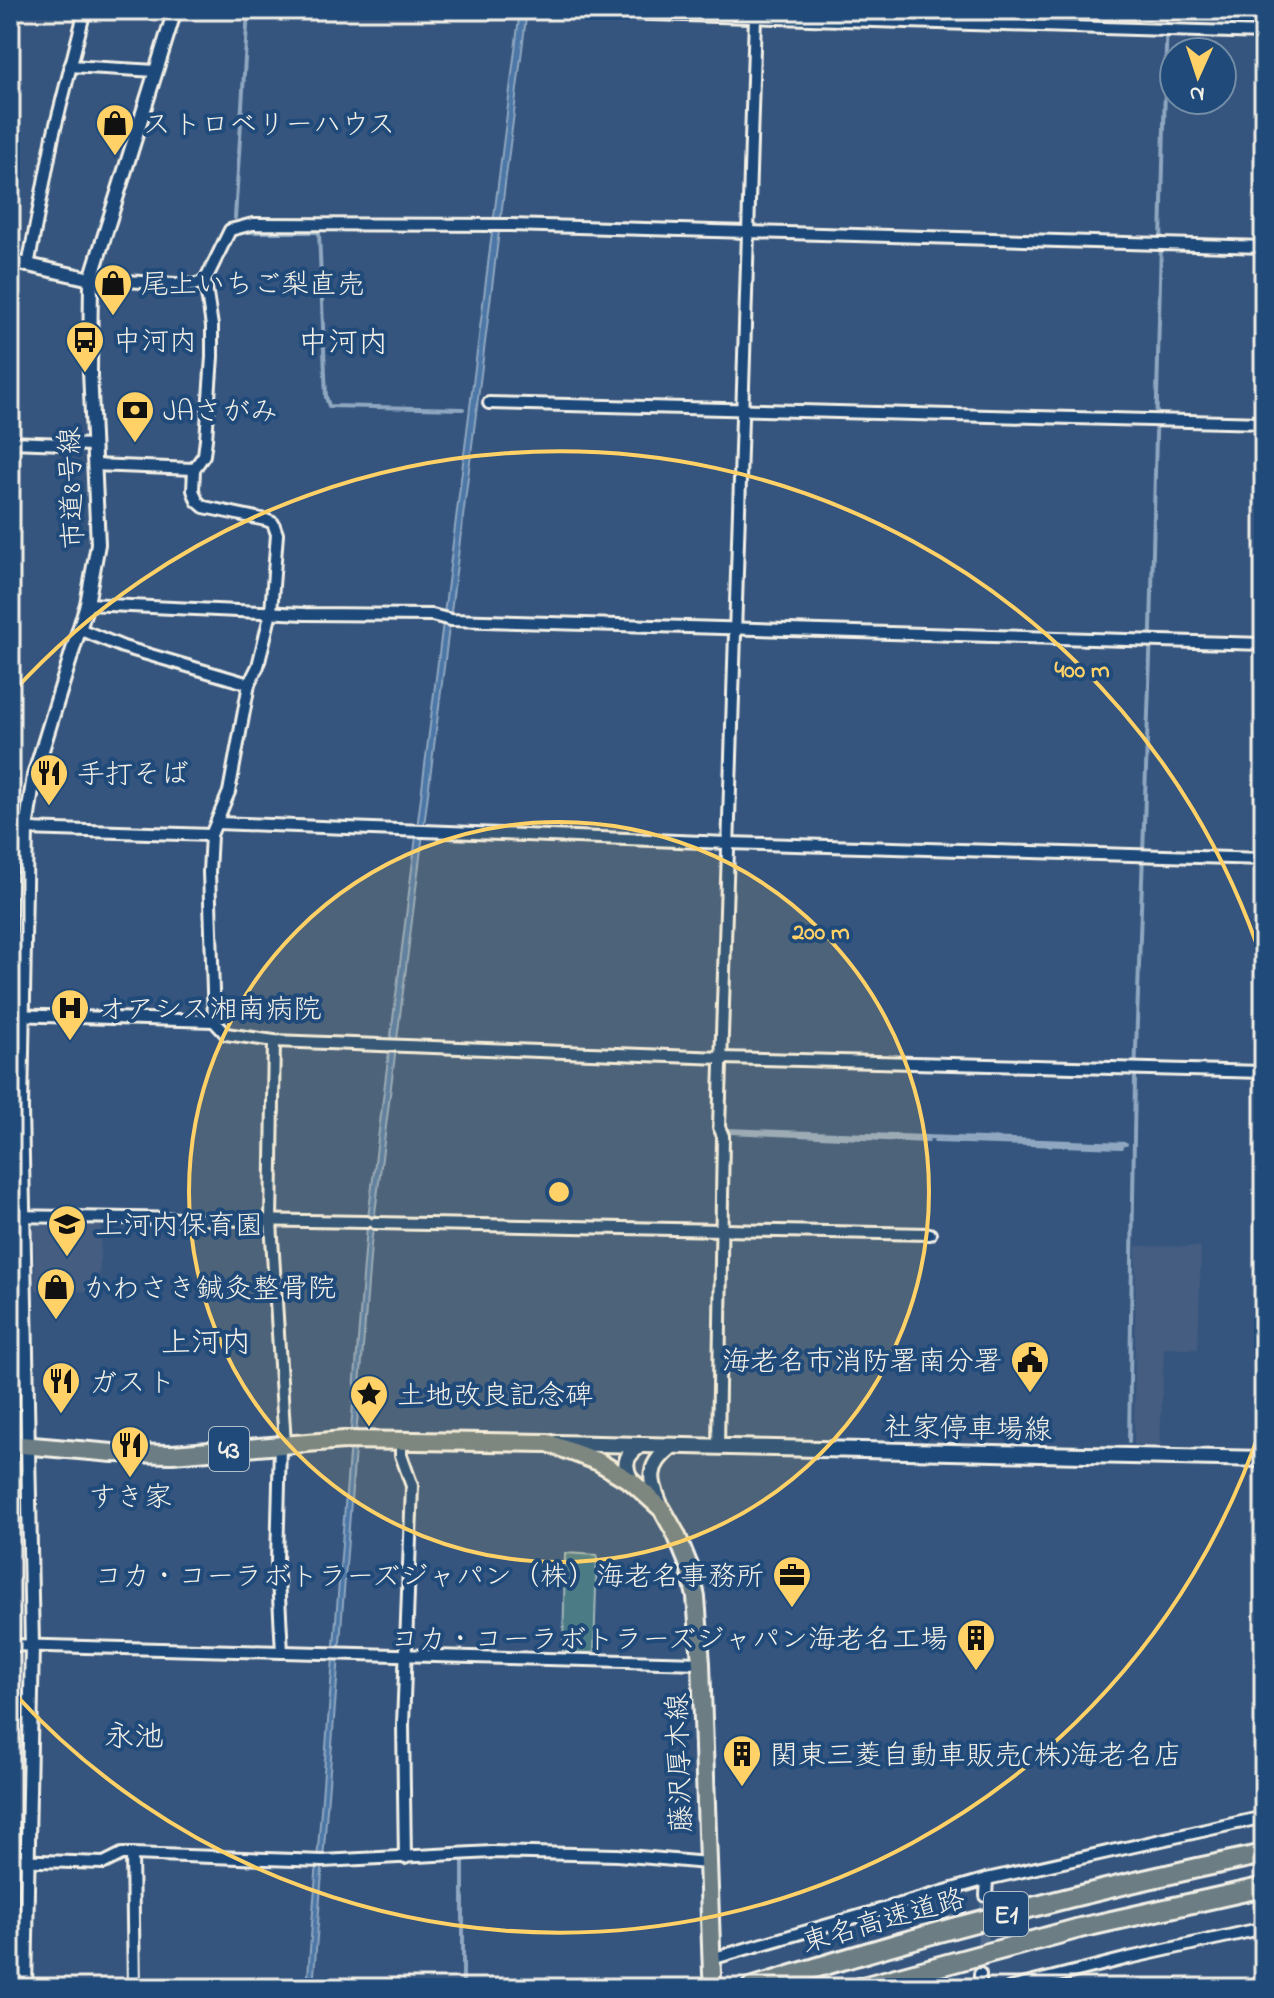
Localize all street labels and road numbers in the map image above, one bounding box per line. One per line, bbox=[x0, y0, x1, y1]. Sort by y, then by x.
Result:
street label: 市道8号線 bbox=[51, 426, 96, 550]
street label: 社家停車場線 bbox=[884, 1409, 1052, 1452]
road number: 43 bbox=[209, 1427, 249, 1471]
street label: 藤沢厚木線 bbox=[659, 1692, 704, 1834]
street label: 東名高速道路 bbox=[798, 1880, 970, 1965]
road number: E1 bbox=[984, 1892, 1028, 1936]

